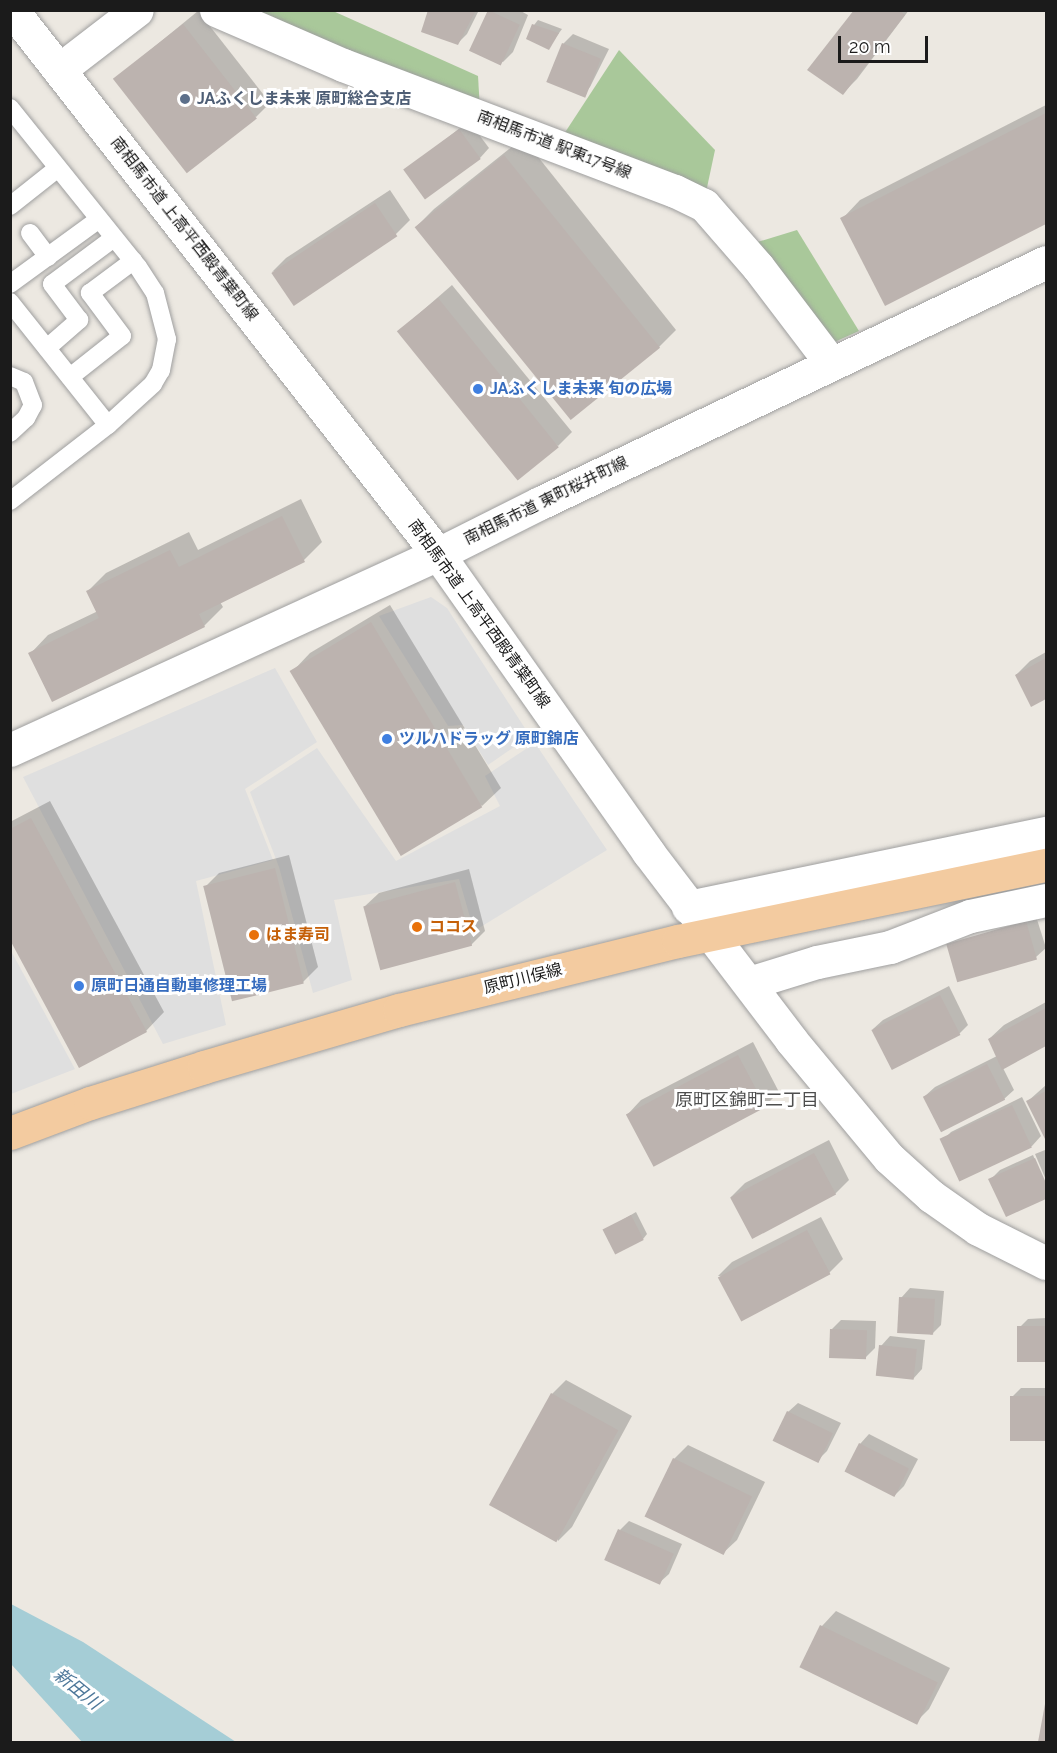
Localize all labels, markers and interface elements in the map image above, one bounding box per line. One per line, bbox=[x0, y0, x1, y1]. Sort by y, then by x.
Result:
scale bar bbox=[841, 24, 931, 62]
text: 20 m bbox=[849, 36, 891, 57]
place label: JAふくしま未来 原町総合支店 bbox=[197, 89, 411, 109]
marker: JAふくしま未来 原町総合支店 bbox=[178, 92, 192, 106]
street label: 南相馬市道 駅東17号線 bbox=[474, 107, 634, 183]
street label: 南相馬市道 上高平西殿青葉町線 bbox=[106, 133, 262, 325]
place label: JAふくしま未来 旬の広場 bbox=[490, 379, 672, 399]
marker: JAふくしま未来 旬の広場 bbox=[471, 382, 485, 396]
street label: 南相馬市道 東町桜井町線 bbox=[461, 453, 631, 549]
street label: 南相馬市道 上高平西殿青葉町線 bbox=[404, 516, 554, 712]
place label: ツルハドラッグ 原町錦店 bbox=[399, 729, 579, 749]
marker: ツルハドラッグ 原町錦店 bbox=[380, 732, 394, 746]
place label: ココス bbox=[429, 917, 477, 937]
marker: ココス bbox=[410, 920, 424, 934]
place label: はま寿司 bbox=[266, 925, 330, 945]
marker: はま寿司 bbox=[247, 928, 261, 942]
street label: 原町川俣線 bbox=[482, 960, 564, 998]
place label: 原町日通自動車修理工場 bbox=[91, 976, 267, 996]
marker: 原町日通自動車修理工場 bbox=[72, 979, 86, 993]
district label: 原町区錦町二丁目 bbox=[675, 1089, 819, 1111]
water label: 新田川 bbox=[49, 1664, 105, 1714]

